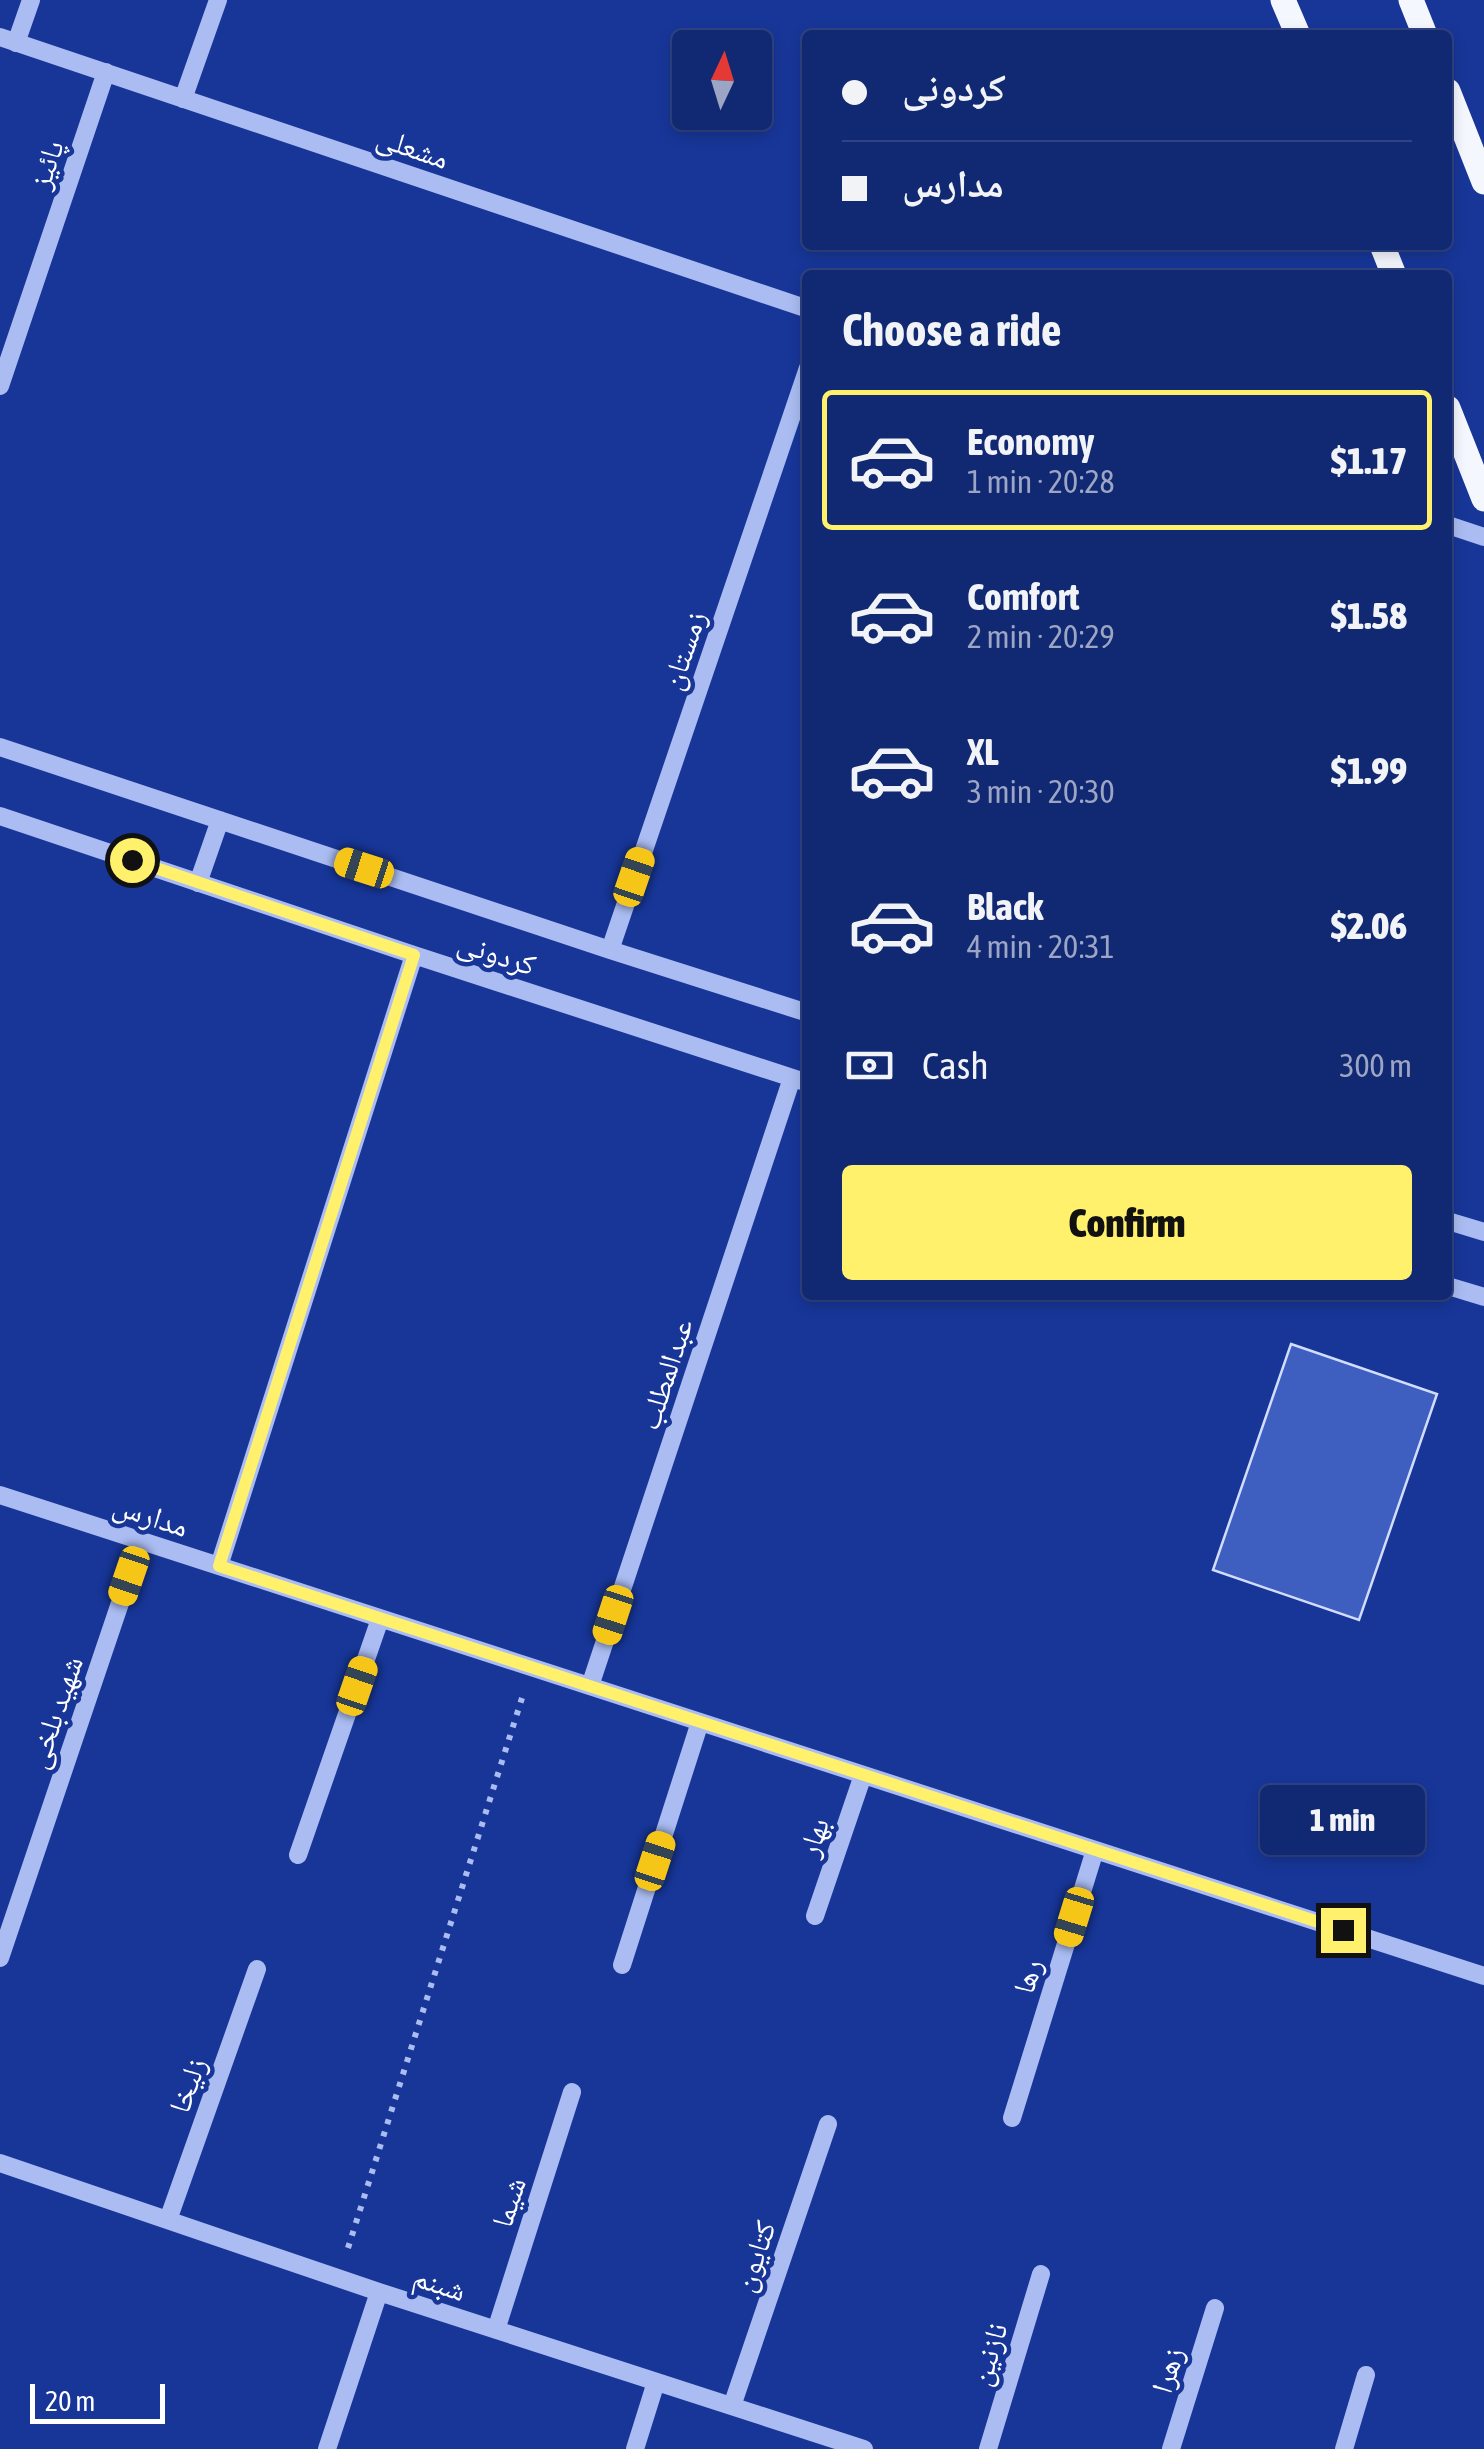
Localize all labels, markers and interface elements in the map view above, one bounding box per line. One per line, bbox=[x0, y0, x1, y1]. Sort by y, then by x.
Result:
north arrow bbox=[672, 30, 772, 130]
map controls bbox=[672, 30, 772, 130]
text: کردونی bbox=[902, 66, 1006, 109]
street label: مشعلی bbox=[372, 119, 453, 177]
street label: پائیز bbox=[22, 135, 72, 194]
text: مدارس bbox=[902, 162, 1004, 205]
text: Choose a ride bbox=[842, 304, 1061, 356]
icon: car bbox=[847, 415, 937, 505]
text: Economy bbox=[967, 420, 1094, 463]
text: $1.17 bbox=[1331, 439, 1407, 482]
text: 1 min · 20:28 bbox=[967, 463, 1114, 500]
icon: car bbox=[847, 570, 937, 660]
text: Comfort bbox=[967, 575, 1079, 618]
text: $1.58 bbox=[1331, 594, 1407, 637]
street label: زمستان bbox=[654, 606, 714, 695]
text: 2 min · 20:29 bbox=[967, 618, 1114, 655]
icon: car bbox=[847, 725, 937, 815]
text: XL bbox=[967, 730, 999, 773]
text: $1.99 bbox=[1331, 749, 1407, 792]
text: 3 min · 20:30 bbox=[967, 773, 1114, 810]
route start bbox=[110, 838, 155, 883]
car bbox=[331, 844, 397, 892]
car bbox=[610, 844, 658, 910]
icon: car bbox=[847, 880, 937, 970]
text: Black bbox=[967, 885, 1044, 928]
text: $2.06 bbox=[1331, 904, 1407, 947]
street label: کردونی bbox=[453, 924, 540, 983]
text: 4 min · 20:31 bbox=[967, 928, 1114, 965]
icon: cash bbox=[842, 1038, 897, 1093]
text: Cash bbox=[922, 1044, 989, 1087]
text: 300 m bbox=[1339, 1047, 1412, 1084]
button: Confirm bbox=[842, 1165, 1412, 1280]
street label: عبدالمطلب bbox=[631, 1314, 700, 1434]
street label: مدارس bbox=[109, 1487, 193, 1545]
car bbox=[105, 1543, 153, 1609]
car bbox=[589, 1582, 637, 1648]
street label: شهید بلخی bbox=[19, 1651, 91, 1773]
car bbox=[333, 1653, 381, 1719]
callout: 1 min bbox=[1260, 1785, 1426, 1855]
text: 1 min bbox=[1310, 1801, 1375, 1838]
street label: بهار bbox=[790, 1813, 836, 1862]
car bbox=[631, 1828, 679, 1894]
car bbox=[1051, 1884, 1097, 1950]
route end bbox=[1321, 1908, 1366, 1953]
street label: رها bbox=[1006, 1955, 1048, 1997]
street label: زلیخا bbox=[161, 2053, 213, 2117]
street label: شیما bbox=[484, 2173, 532, 2231]
street label: کتایون bbox=[726, 2216, 784, 2297]
street label: شبنم bbox=[408, 2259, 471, 2311]
street label: نازنین bbox=[962, 2318, 1016, 2390]
street label: زهرا bbox=[1144, 2343, 1190, 2397]
scale bar bbox=[30, 2379, 165, 2424]
text: 20 m bbox=[45, 2385, 95, 2417]

